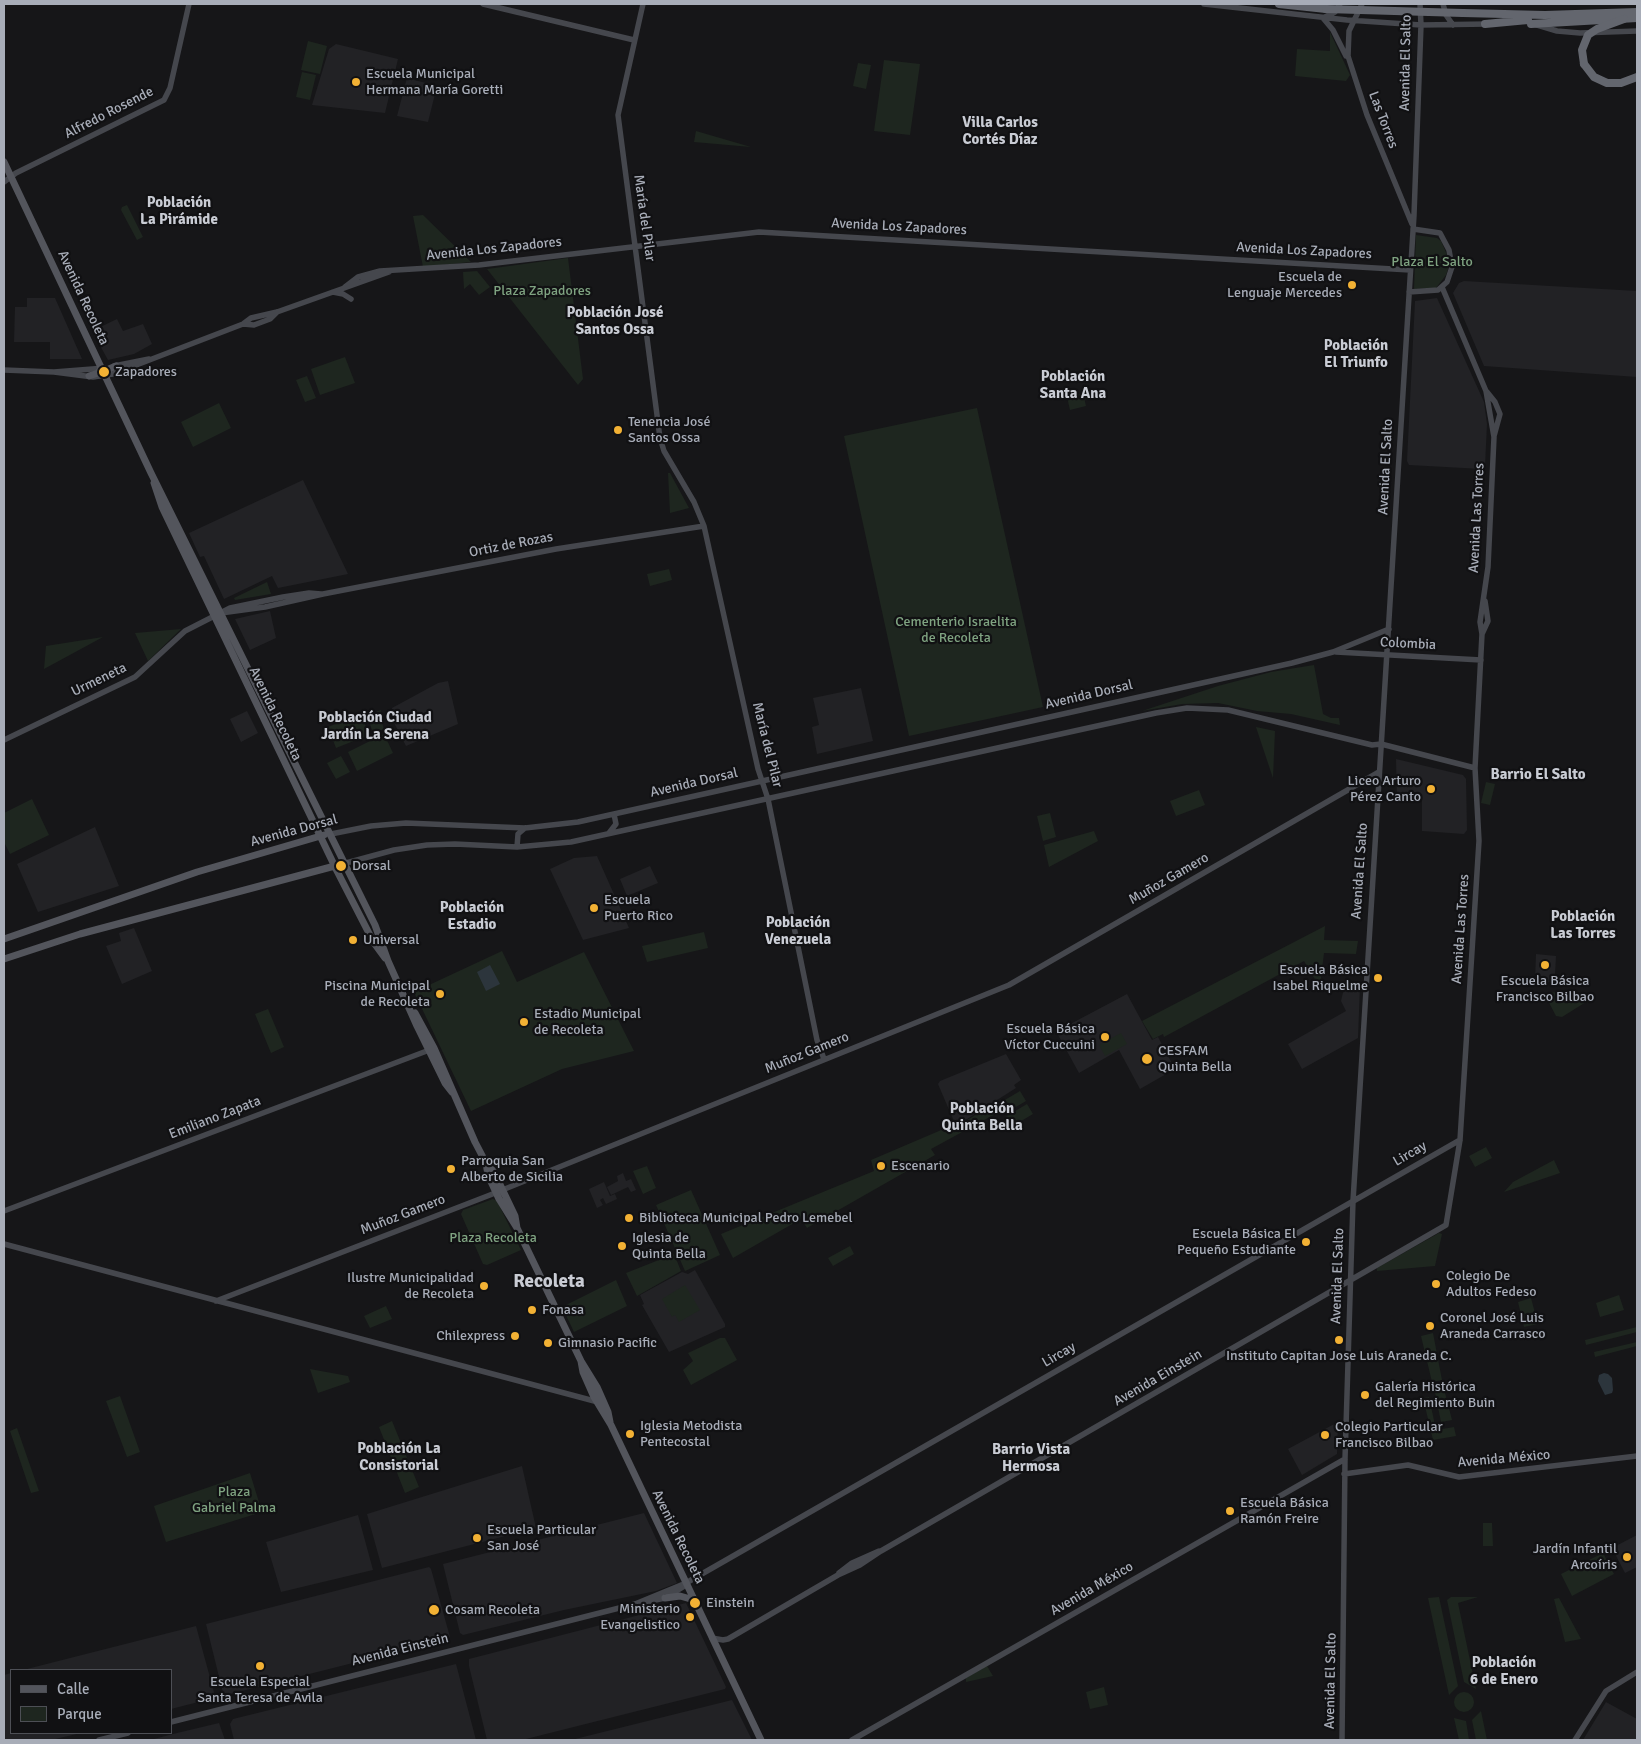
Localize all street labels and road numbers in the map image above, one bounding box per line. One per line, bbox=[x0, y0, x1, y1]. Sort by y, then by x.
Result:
street label: Avenida El Salto bbox=[1397, 15, 1415, 111]
street label: Alfredo Rosende bbox=[62, 83, 156, 143]
street label: Las Torres bbox=[1364, 89, 1402, 151]
street label: María del Pilar bbox=[630, 174, 658, 262]
street label: Avenida Los Zapadores bbox=[831, 215, 967, 239]
street label: Avenida Los Zapadores bbox=[426, 234, 562, 264]
street label: Avenida Los Zapadores bbox=[1236, 239, 1372, 263]
street label: Avenida Recoleta bbox=[54, 248, 112, 348]
street label: Avenida El Salto bbox=[1375, 418, 1397, 516]
street label: Avenida Las Torres bbox=[1466, 463, 1488, 573]
street label: Ortiz de Rozas bbox=[468, 529, 554, 561]
street label: Colombia bbox=[1379, 634, 1437, 654]
street label: Urmeneta bbox=[69, 659, 129, 701]
street label: Avenida Recoleta bbox=[245, 664, 305, 764]
street label: Avenida Dorsal bbox=[1044, 677, 1134, 713]
street label: María del Pilar bbox=[748, 701, 786, 789]
street label: Avenida Dorsal bbox=[649, 765, 739, 801]
street label: Avenida Dorsal bbox=[249, 811, 339, 851]
street label: Avenida El Salto bbox=[1348, 822, 1372, 920]
street label: Muñoz Gamero bbox=[1126, 849, 1212, 909]
street label: Avenida Las Torres bbox=[1449, 873, 1473, 985]
street label: Muñoz Gamero bbox=[762, 1028, 852, 1078]
street label: Emiliano Zapata bbox=[167, 1093, 263, 1143]
street label: Lircay bbox=[1390, 1138, 1430, 1170]
street label: Muñoz Gamero bbox=[358, 1191, 448, 1239]
street label: Avenida El Salto bbox=[1328, 1227, 1348, 1325]
street label: Lircay bbox=[1039, 1339, 1079, 1371]
street label: Avenida Einstein bbox=[1111, 1346, 1205, 1410]
street label: Avenida México bbox=[1457, 1447, 1551, 1471]
street label: Avenida Recoleta bbox=[648, 1487, 708, 1587]
street label: Avenida México bbox=[1048, 1558, 1136, 1620]
street label: Avenida Einstein bbox=[350, 1630, 450, 1670]
street label: Avenida El Salto bbox=[1322, 1633, 1340, 1729]

